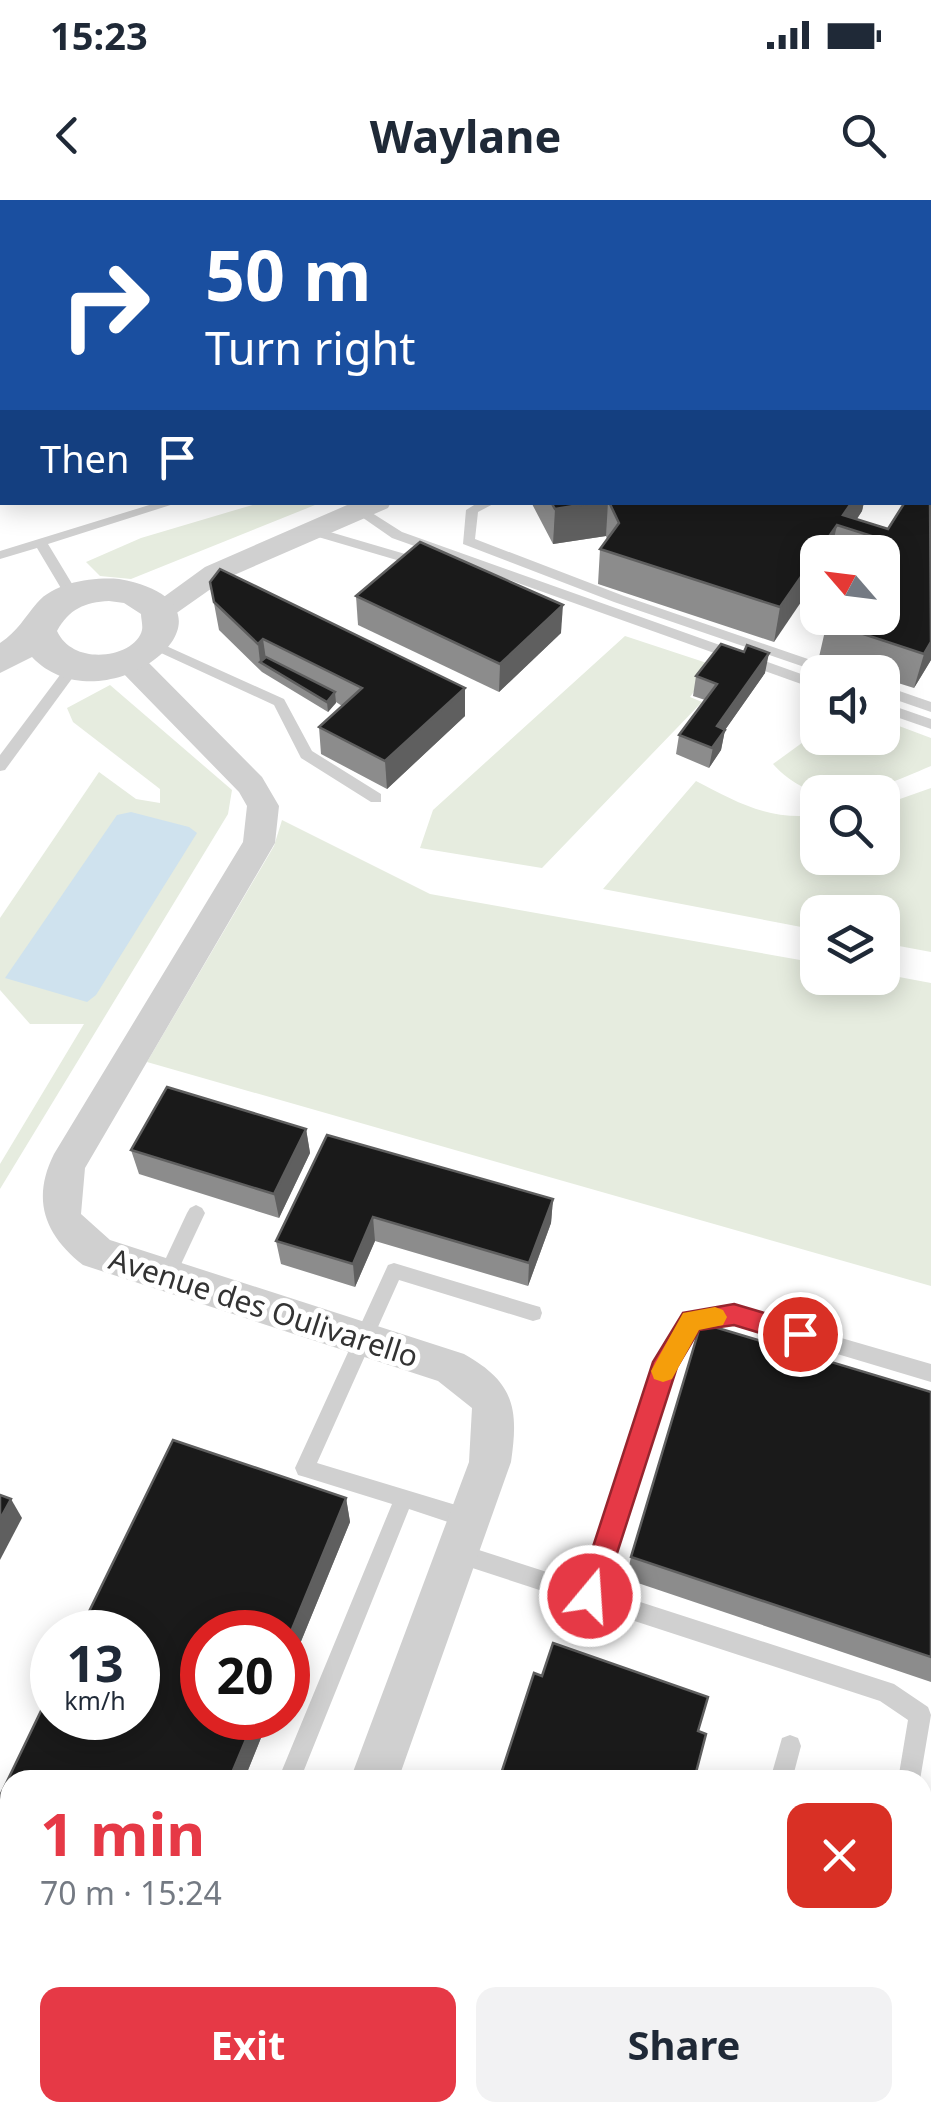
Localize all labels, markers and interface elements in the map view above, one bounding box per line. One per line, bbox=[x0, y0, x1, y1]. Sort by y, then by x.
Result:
text: 15:23 bbox=[50, 9, 148, 61]
text: Waylane bbox=[370, 105, 561, 166]
icon: back bbox=[40, 108, 95, 163]
icon: search bbox=[836, 108, 891, 163]
text: 50 m bbox=[205, 226, 372, 322]
icon: right bbox=[40, 240, 170, 370]
text: Turn right bbox=[205, 317, 416, 378]
icon: arrive bbox=[150, 430, 205, 485]
text: Then bbox=[40, 432, 130, 484]
north arrow bbox=[800, 535, 900, 635]
map controls bbox=[800, 535, 900, 995]
button: sound bbox=[800, 655, 900, 755]
button: search bbox=[800, 775, 900, 875]
button: layers bbox=[800, 895, 900, 995]
street label: Avenue des Oulivarello bbox=[104, 1238, 424, 1376]
pin bbox=[758, 1292, 843, 1377]
icon: arrive bbox=[773, 1307, 828, 1362]
position arrow bbox=[538, 1544, 642, 1648]
speed limit sign: 20 bbox=[180, 1610, 310, 1740]
text: 13 bbox=[66, 1629, 124, 1697]
text: km/h bbox=[64, 1683, 126, 1717]
text: 1 min bbox=[40, 1792, 205, 1874]
button: close bbox=[787, 1803, 892, 1908]
text: 70 m · 15:24 bbox=[40, 1871, 222, 1914]
button: Exit bbox=[40, 1987, 456, 2102]
button: Share bbox=[476, 1987, 892, 2102]

